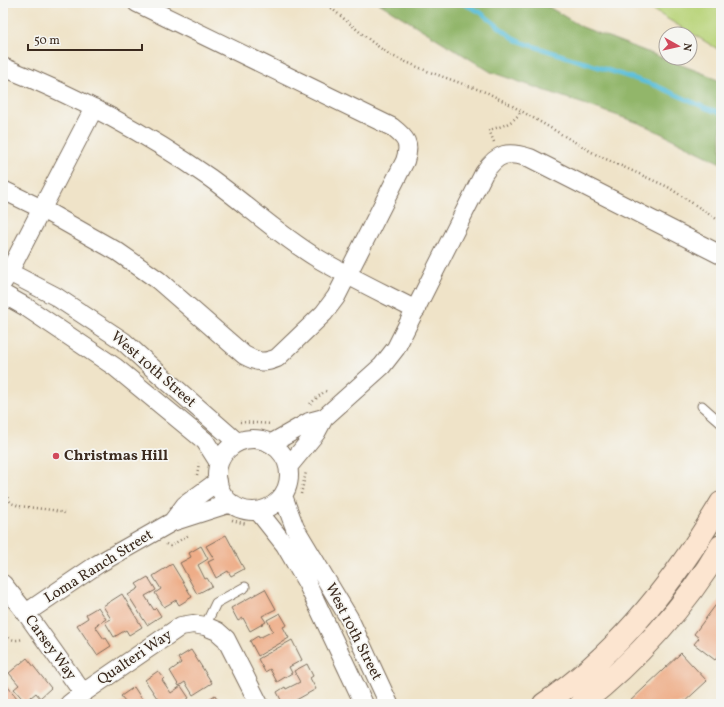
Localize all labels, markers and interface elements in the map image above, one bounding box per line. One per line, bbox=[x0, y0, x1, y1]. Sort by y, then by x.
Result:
scale bar bbox=[28, 26, 142, 52]
north arrow bbox=[658, 26, 698, 66]
text: 50 m bbox=[34, 33, 60, 49]
text: N bbox=[678, 42, 694, 52]
street label: West 10th Street bbox=[106, 327, 200, 413]
place label: Christmas Hill bbox=[64, 446, 168, 467]
marker: Christmas Hill bbox=[51, 451, 61, 461]
street label: Loma Ranch Street bbox=[41, 525, 157, 609]
street label: West 10th Street bbox=[319, 580, 387, 684]
street label: Carsey Way bbox=[19, 611, 81, 685]
street label: Qualteri Way bbox=[93, 625, 177, 691]

